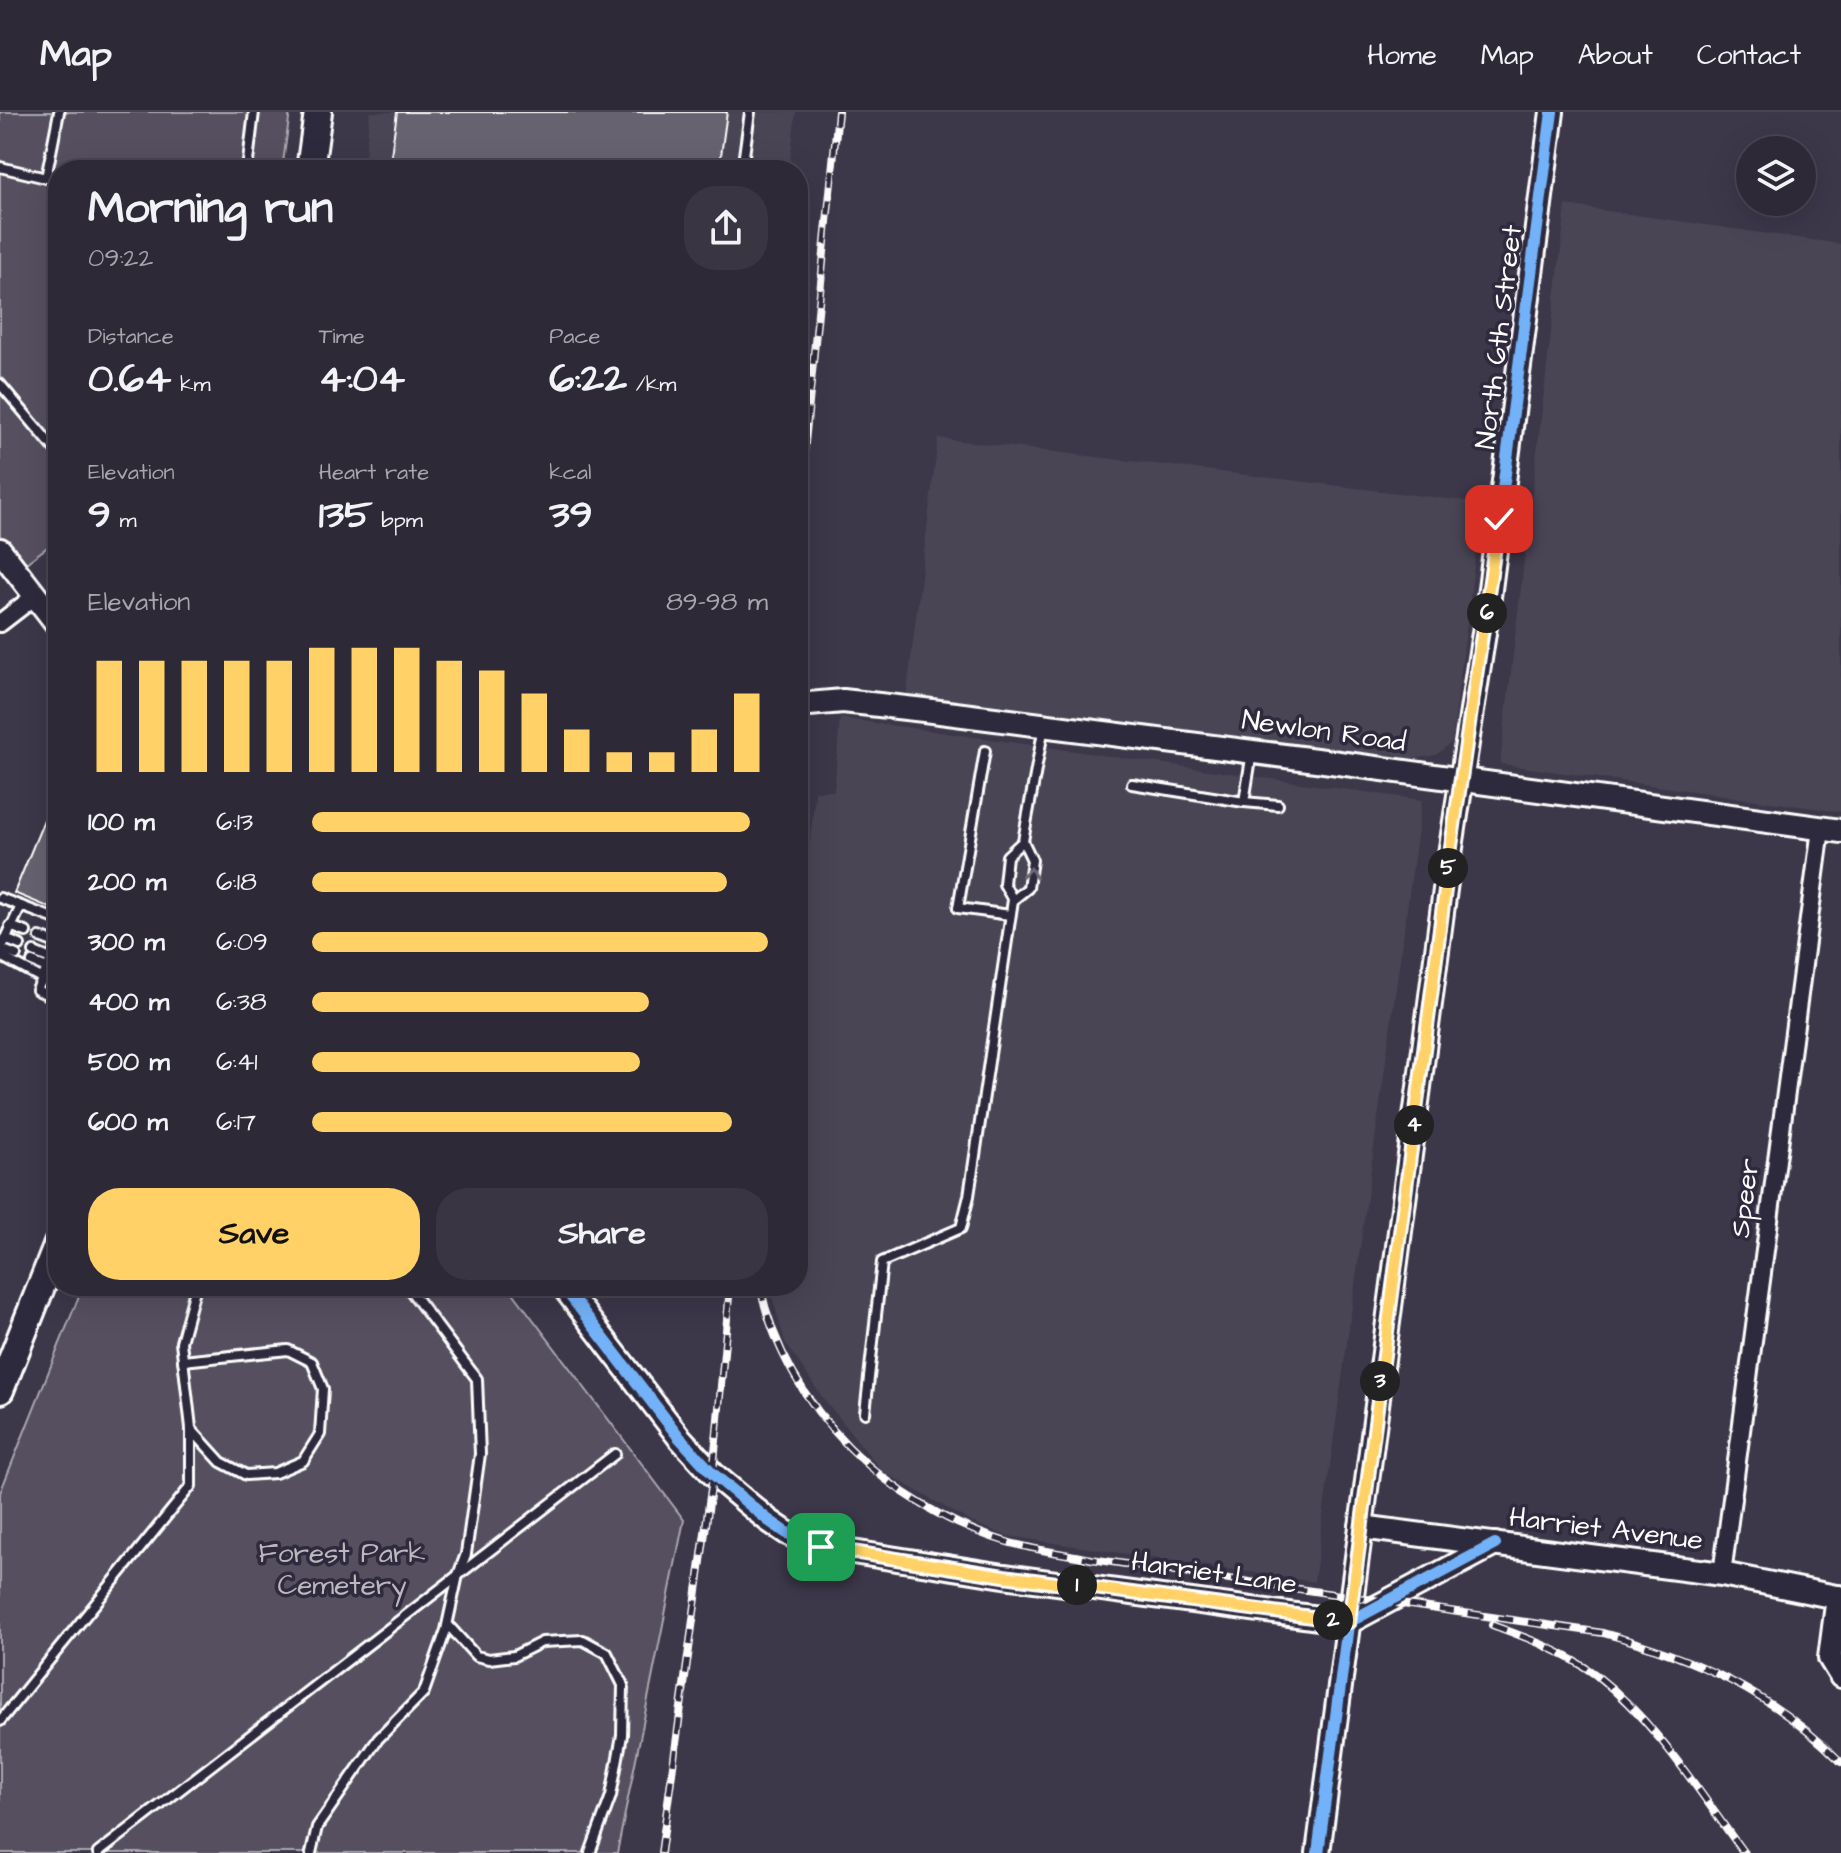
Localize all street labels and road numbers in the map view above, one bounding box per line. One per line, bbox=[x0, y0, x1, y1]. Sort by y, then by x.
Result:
street label: North 6th Street bbox=[1466, 222, 1532, 451]
street label: Newlon Road bbox=[1240, 700, 1408, 762]
street label: Speer bbox=[1721, 1156, 1769, 1240]
street label: Harriet Avenue bbox=[1507, 1498, 1705, 1560]
street label: Harriet Lane bbox=[1129, 1542, 1299, 1604]

